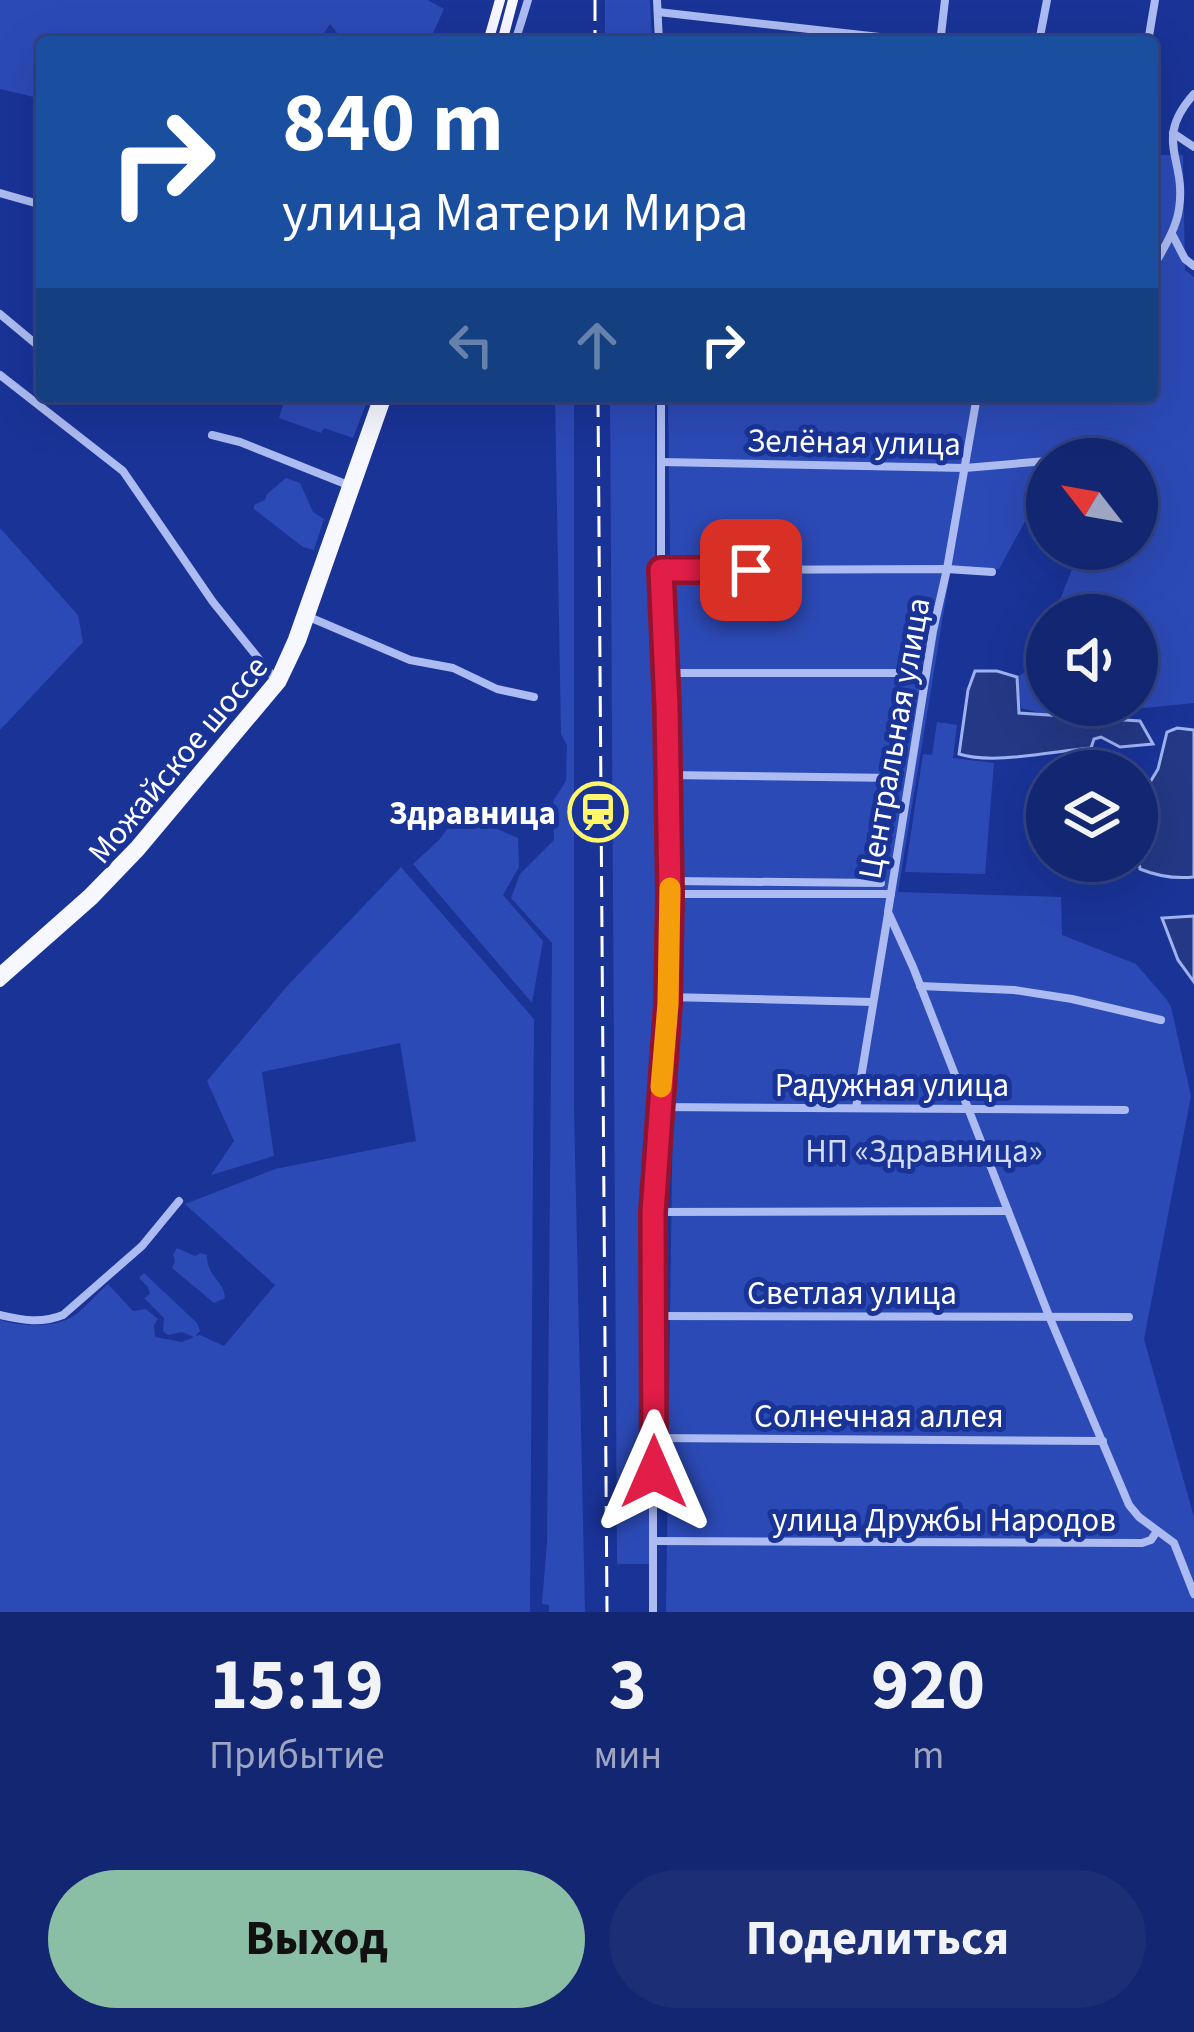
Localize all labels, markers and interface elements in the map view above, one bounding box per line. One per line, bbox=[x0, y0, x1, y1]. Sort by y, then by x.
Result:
text: 840 m bbox=[282, 64, 504, 184]
icon: right bbox=[84, 84, 240, 240]
text: улица Матери Мира bbox=[282, 175, 748, 252]
icon: left bbox=[438, 312, 504, 378]
icon: ahead bbox=[564, 312, 630, 378]
icon: right bbox=[690, 312, 756, 378]
street label: Зелёная улица bbox=[747, 417, 961, 468]
north arrow bbox=[1026, 438, 1158, 570]
map controls bbox=[1026, 438, 1158, 882]
pin bbox=[700, 519, 802, 621]
icon: arrive bbox=[718, 537, 784, 603]
street label: Центральная улица bbox=[847, 594, 942, 883]
button: sound bbox=[1026, 594, 1158, 726]
street label: Можайское шоссе bbox=[77, 646, 279, 874]
button: layers bbox=[1026, 750, 1158, 882]
station icon: Здравница bbox=[567, 781, 629, 843]
place label: Здравница bbox=[389, 790, 556, 837]
street label: Радужная улица bbox=[775, 1062, 1009, 1109]
park label: НП «Здравница» bbox=[805, 1128, 1043, 1175]
street label: Светлая улица bbox=[747, 1270, 957, 1317]
street label: Солнечная аллея bbox=[754, 1393, 1004, 1440]
position arrow bbox=[591, 1409, 717, 1535]
street label: улица Дружбы Народов bbox=[772, 1497, 1116, 1544]
text: 15:19 bbox=[210, 1634, 384, 1737]
text: 3 bbox=[609, 1634, 647, 1737]
text: 920 bbox=[871, 1634, 985, 1737]
text: Прибытие bbox=[209, 1728, 385, 1784]
text: мин bbox=[593, 1728, 662, 1784]
text: m bbox=[912, 1728, 944, 1784]
button: Выход bbox=[48, 1870, 585, 2008]
button: Поделиться bbox=[609, 1870, 1146, 2008]

